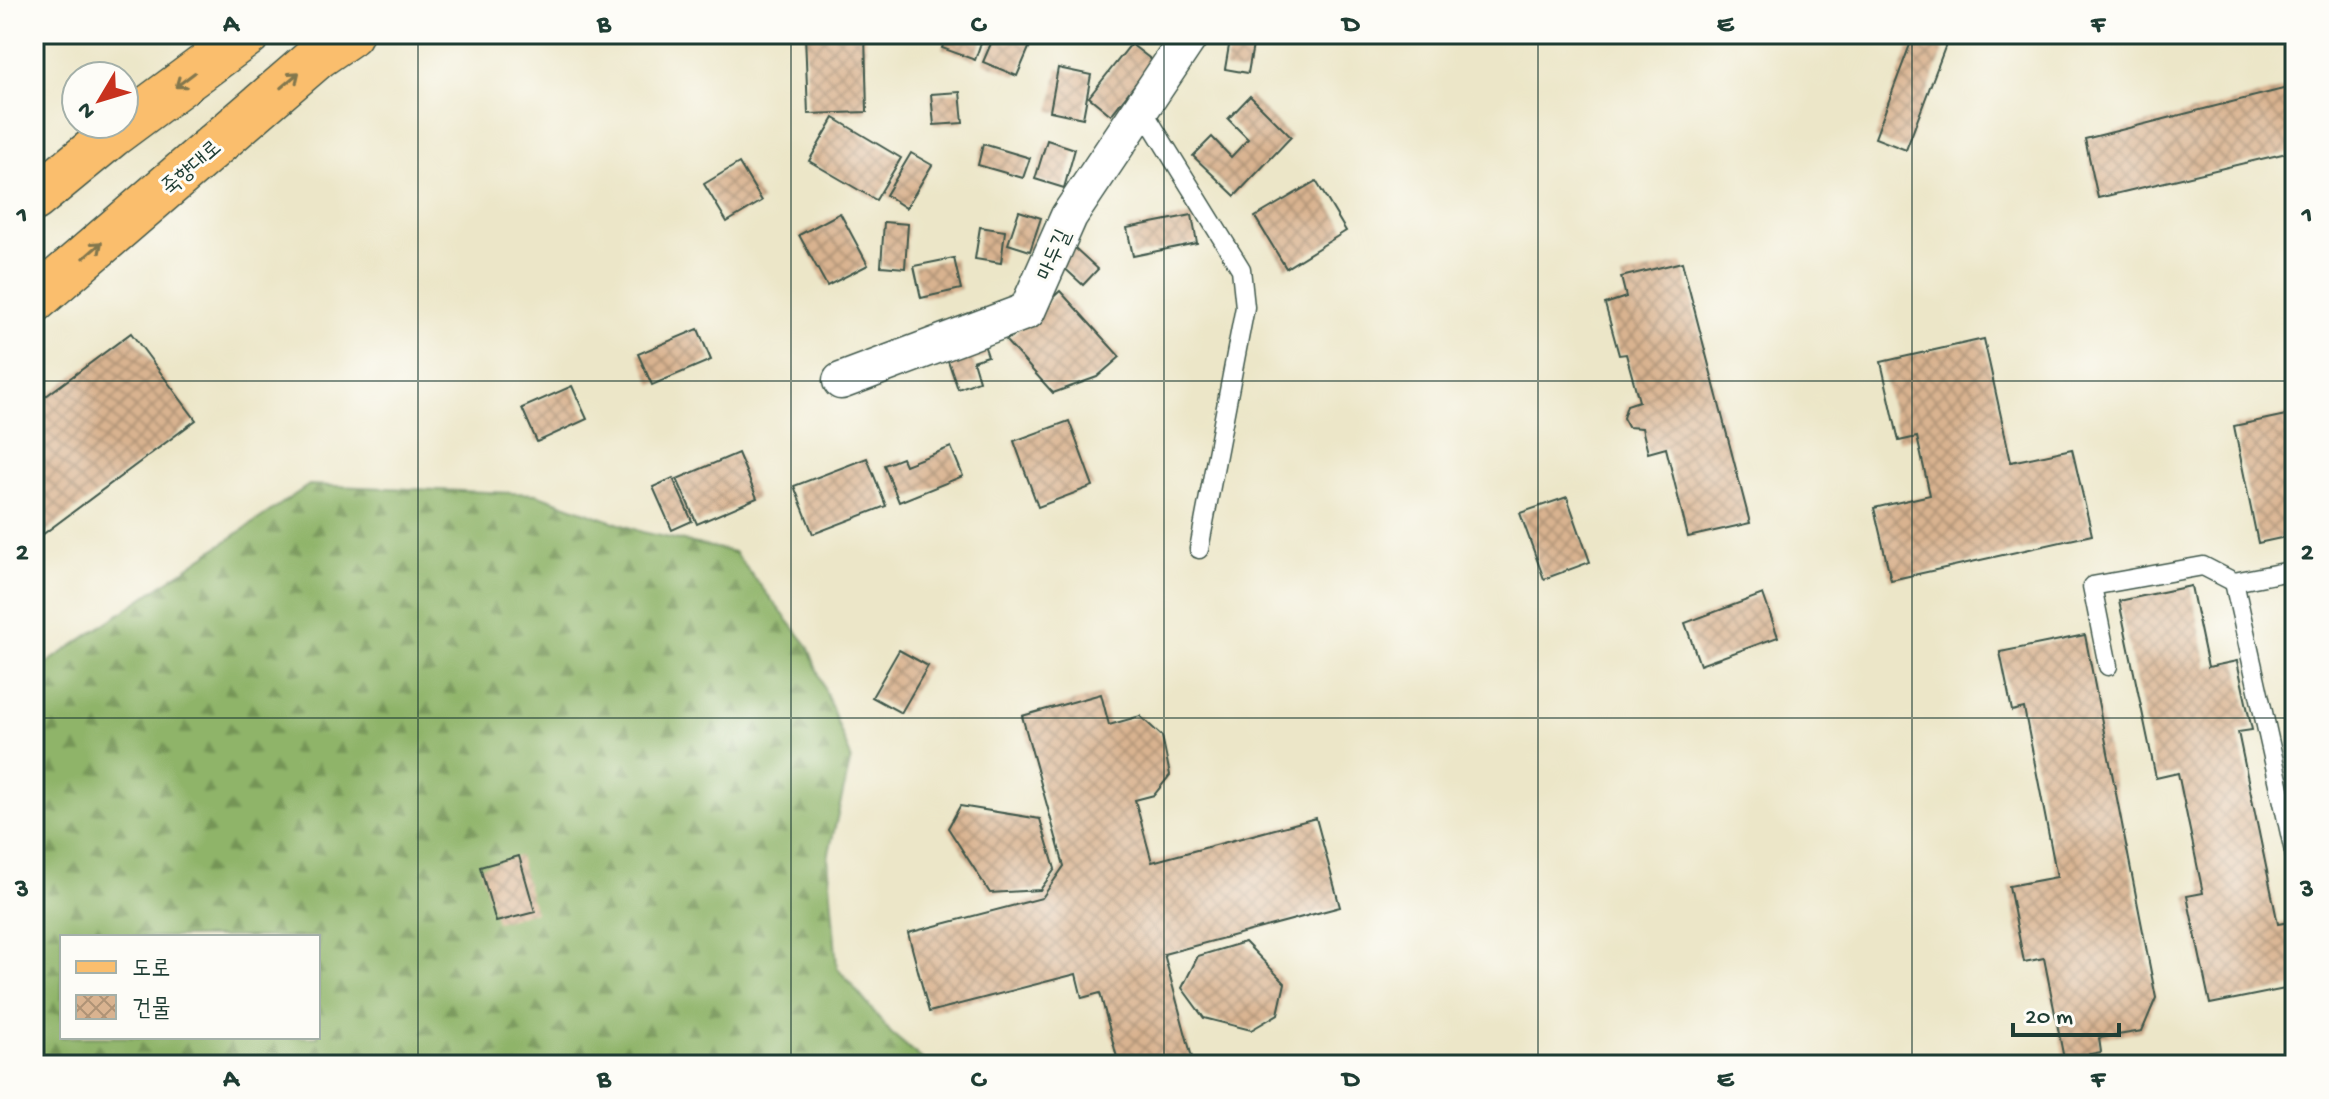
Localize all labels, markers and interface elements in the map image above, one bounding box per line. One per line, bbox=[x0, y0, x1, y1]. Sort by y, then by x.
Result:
text: A bbox=[222, 11, 240, 42]
text: B bbox=[596, 11, 612, 42]
text: C bbox=[971, 11, 988, 42]
text: D bbox=[1341, 11, 1361, 42]
text: E bbox=[1717, 11, 1735, 42]
text: F bbox=[2090, 11, 2106, 42]
north arrow bbox=[60, 60, 140, 140]
one-way arrow bbox=[279, 71, 299, 89]
one-way arrow bbox=[175, 72, 196, 89]
text: N bbox=[73, 96, 102, 124]
street label: 죽향대로 bbox=[157, 136, 228, 202]
text: 1 bbox=[16, 202, 27, 233]
text: 1 bbox=[2301, 202, 2312, 233]
street label: 마두길 bbox=[1033, 226, 1078, 285]
one-way arrow bbox=[83, 242, 103, 260]
text: 2 bbox=[16, 539, 29, 570]
text: 2 bbox=[2301, 539, 2314, 570]
text: 3 bbox=[14, 876, 29, 907]
text: 3 bbox=[2299, 876, 2314, 907]
legend bbox=[60, 935, 320, 1039]
text: 도로 bbox=[132, 956, 171, 985]
scale bar bbox=[2013, 987, 2119, 1037]
text: 건물 bbox=[132, 996, 171, 1025]
text: 20 m bbox=[2025, 1004, 2073, 1033]
text: A bbox=[222, 1066, 240, 1097]
text: B bbox=[596, 1066, 612, 1097]
text: C bbox=[971, 1066, 988, 1097]
text: D bbox=[1341, 1066, 1361, 1097]
text: E bbox=[1717, 1066, 1735, 1097]
text: F bbox=[2090, 1066, 2106, 1097]

